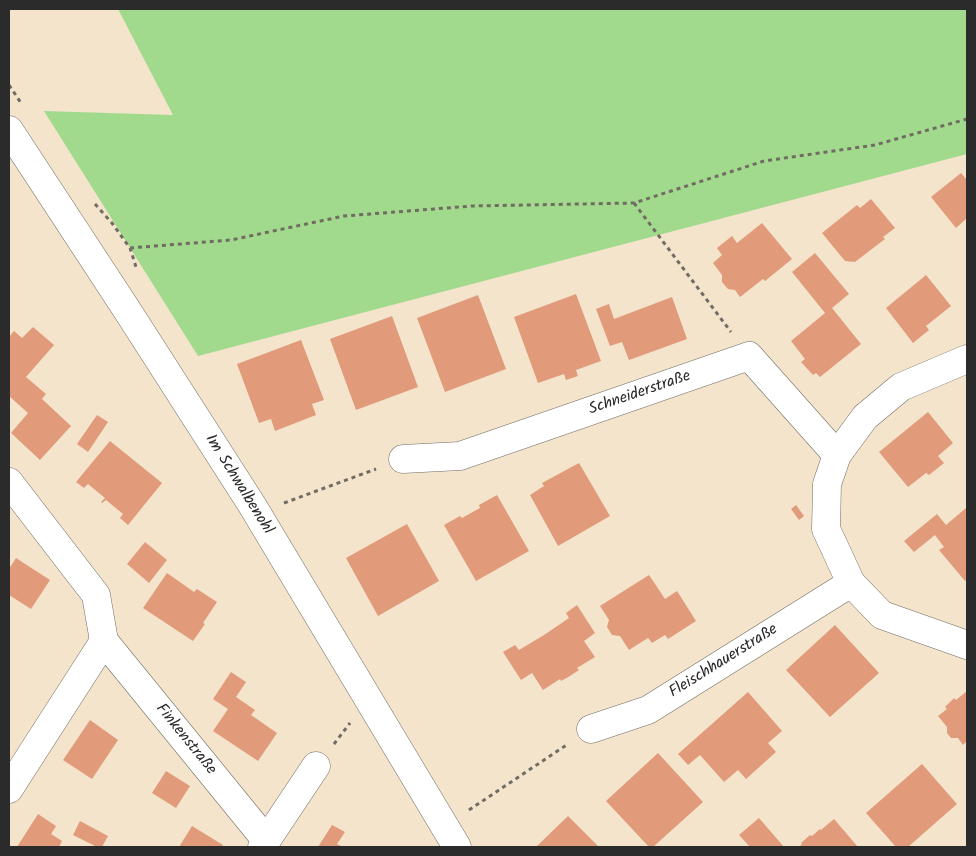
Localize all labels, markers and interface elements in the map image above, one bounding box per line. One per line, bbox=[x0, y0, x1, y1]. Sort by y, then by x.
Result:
street label: Schneiderstraße bbox=[586, 368, 694, 420]
street label: Im Schwalbenohl bbox=[200, 431, 276, 539]
street label: Fleischhauerstraße bbox=[666, 621, 782, 703]
street label: Finkenstraße bbox=[150, 700, 220, 780]

